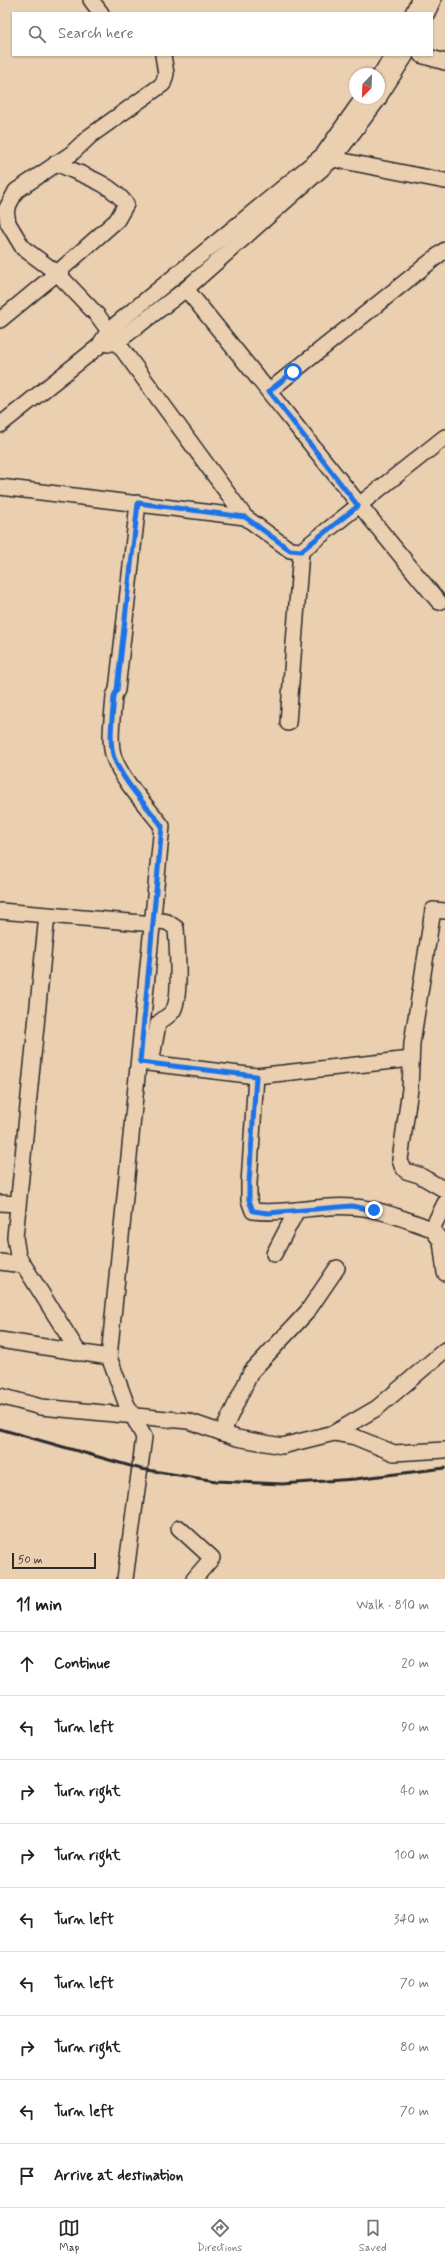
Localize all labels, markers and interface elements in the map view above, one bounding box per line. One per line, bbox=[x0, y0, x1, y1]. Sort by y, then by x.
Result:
search box bbox=[12, 12, 433, 56]
icon: search bbox=[26, 23, 48, 45]
text: Search here bbox=[58, 24, 134, 44]
north arrow bbox=[349, 68, 385, 104]
route start bbox=[284, 363, 302, 381]
route end bbox=[365, 1201, 383, 1219]
scale bar bbox=[12, 1551, 96, 1570]
text: 50 m bbox=[18, 1553, 43, 1567]
text: 11 min bbox=[16, 1594, 62, 1616]
text: Walk · 810 m bbox=[356, 1597, 429, 1614]
icon: ahead bbox=[16, 1653, 38, 1675]
text: Continue bbox=[54, 1654, 110, 1674]
text: 20 m bbox=[401, 1655, 429, 1672]
icon: left bbox=[16, 1717, 38, 1739]
text: Turn left bbox=[54, 1718, 114, 1738]
text: 90 m bbox=[401, 1719, 429, 1736]
icon: right bbox=[16, 1781, 38, 1803]
text: Turn right bbox=[54, 1782, 121, 1802]
text: 40 m bbox=[400, 1783, 429, 1800]
icon: right bbox=[16, 1845, 38, 1867]
text: Turn right bbox=[54, 1846, 121, 1866]
text: 100 m bbox=[394, 1847, 429, 1864]
icon: left bbox=[16, 1909, 38, 1931]
text: Turn left bbox=[54, 1910, 114, 1930]
text: 340 m bbox=[394, 1911, 429, 1928]
icon: left bbox=[16, 1973, 38, 1995]
text: Turn left bbox=[54, 1974, 114, 1994]
text: 70 m bbox=[400, 1975, 429, 1992]
icon: right bbox=[16, 2037, 38, 2059]
text: Turn right bbox=[54, 2038, 121, 2058]
text: 80 m bbox=[400, 2039, 429, 2056]
icon: left bbox=[16, 2101, 38, 2123]
text: Turn left bbox=[54, 2102, 114, 2122]
text: 70 m bbox=[400, 2103, 429, 2120]
icon: arrive bbox=[16, 2165, 38, 2187]
text: Arrive at destination bbox=[54, 2166, 183, 2186]
tab: Map bbox=[58, 2217, 80, 2255]
tab: Directions bbox=[197, 2217, 242, 2255]
tab: Saved bbox=[359, 2217, 387, 2255]

